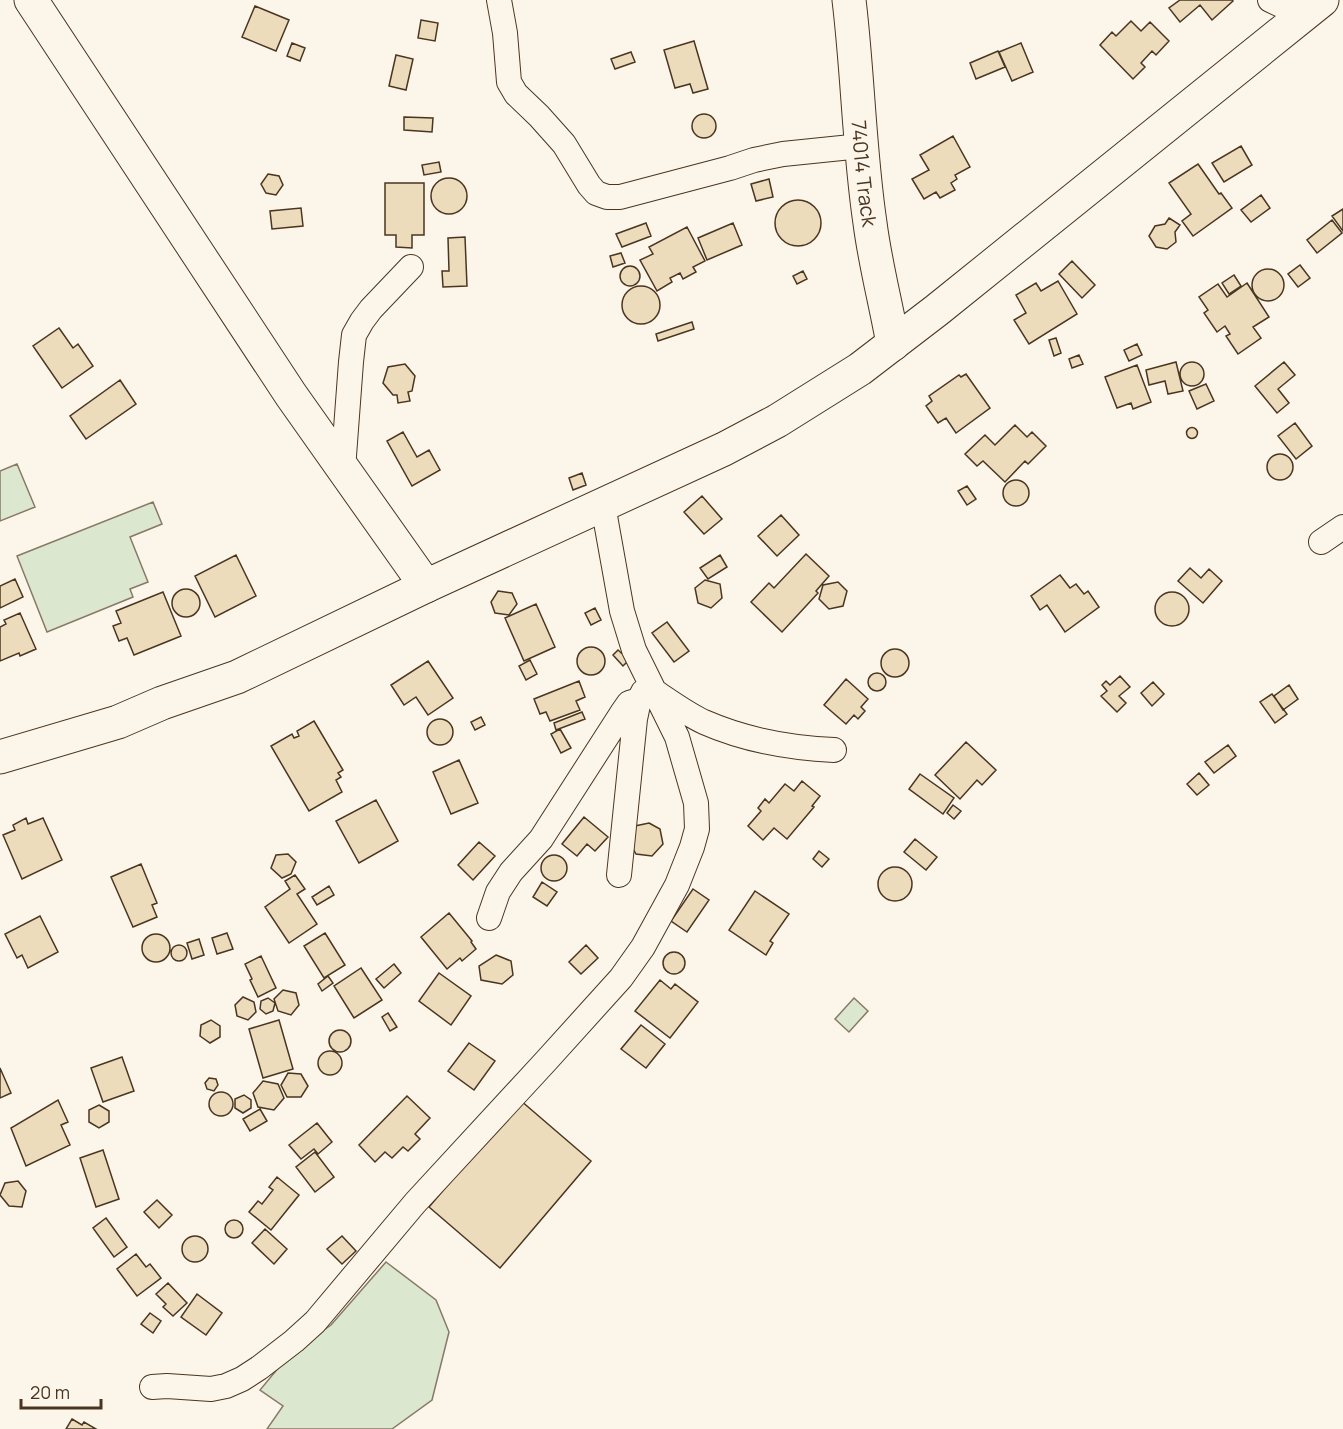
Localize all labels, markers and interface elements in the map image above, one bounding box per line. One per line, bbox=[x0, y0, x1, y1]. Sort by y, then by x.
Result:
street label: 74014 Track bbox=[846, 119, 884, 229]
scale bar bbox=[21, 1372, 100, 1410]
text: 20 m bbox=[30, 1380, 70, 1404]

